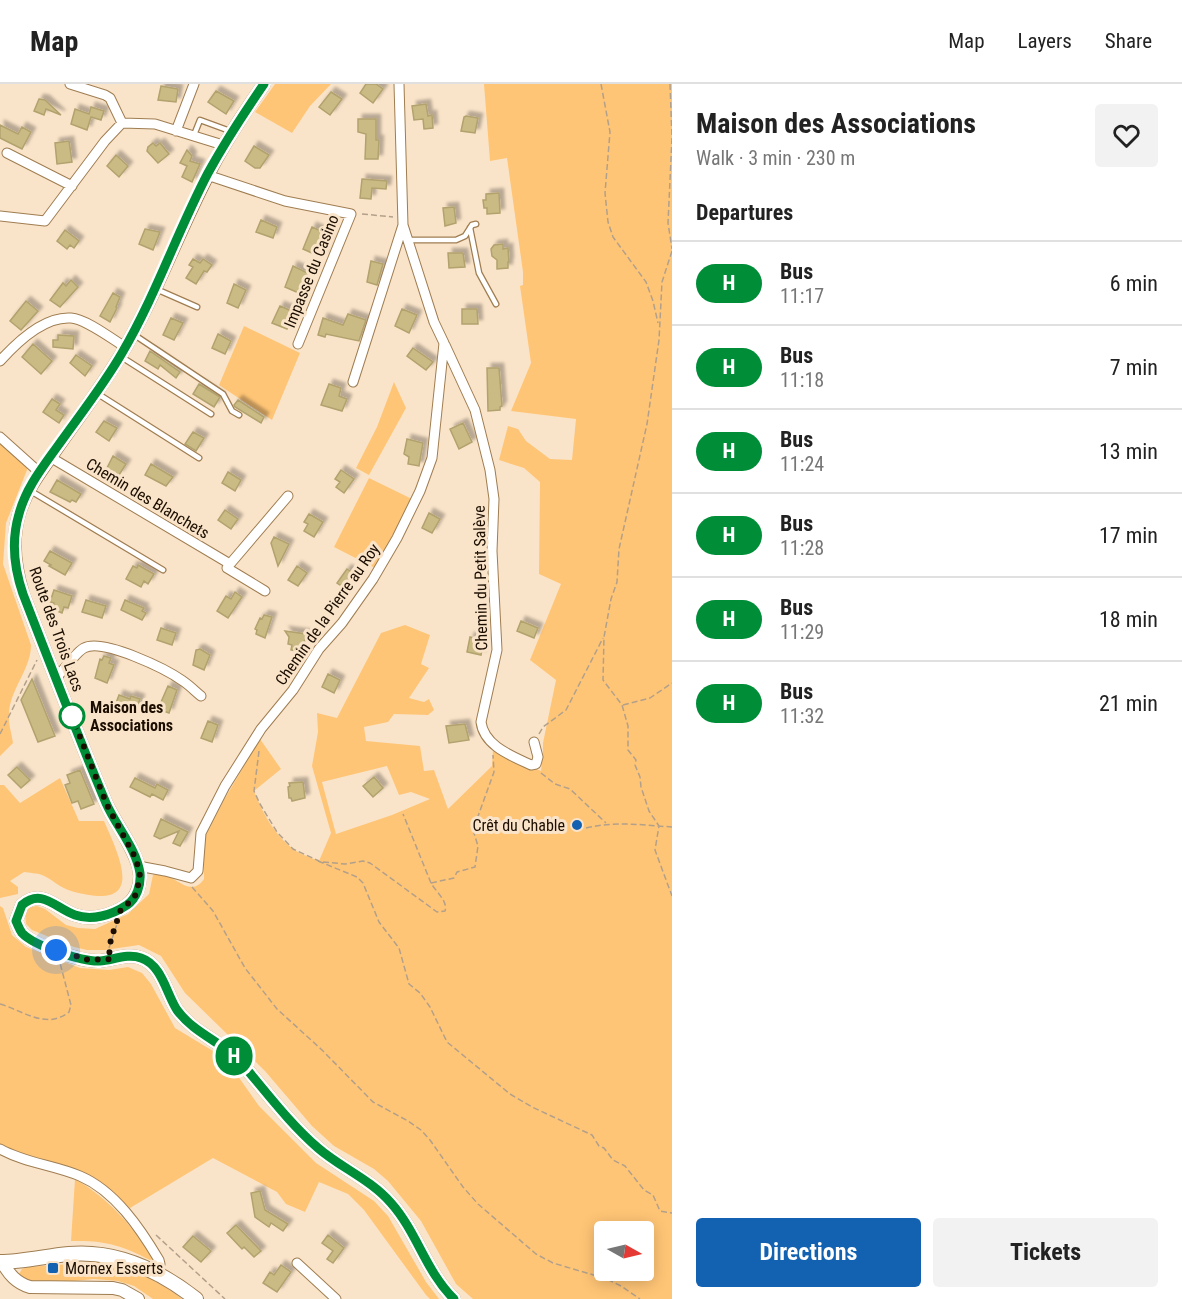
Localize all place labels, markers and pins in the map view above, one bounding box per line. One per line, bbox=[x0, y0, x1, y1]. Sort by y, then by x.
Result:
place label: Maison des Associations bbox=[90, 698, 173, 735]
marker: Maison des Associations bbox=[59, 703, 85, 729]
place label: Crêt du Chable bbox=[472, 816, 565, 835]
marker: Crêt du Chable bbox=[570, 818, 584, 832]
place label: Mornex Esserts bbox=[65, 1259, 163, 1278]
marker: Mornex Esserts bbox=[46, 1261, 60, 1275]

